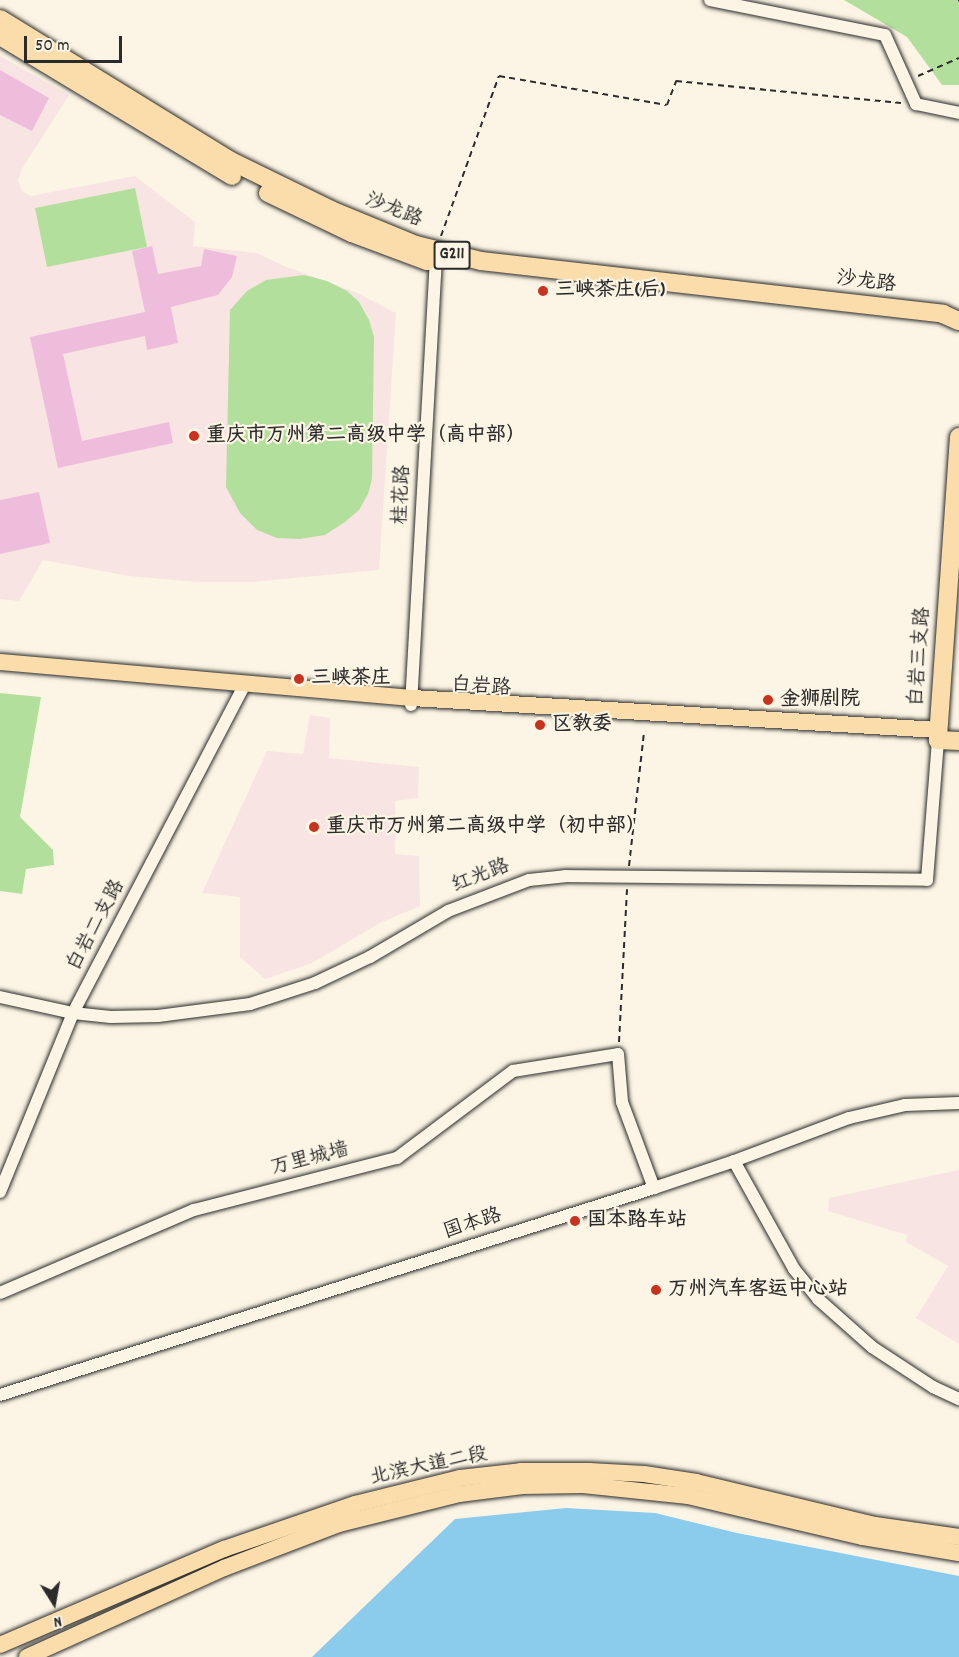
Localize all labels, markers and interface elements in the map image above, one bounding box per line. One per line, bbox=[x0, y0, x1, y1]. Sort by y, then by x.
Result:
scale bar bbox=[27, 24, 124, 62]
text: 50 m bbox=[35, 34, 70, 59]
street label: 沙龙路 bbox=[361, 189, 425, 233]
road number: G211 bbox=[432, 240, 472, 270]
street label: 沙龙路 bbox=[835, 267, 897, 299]
place label: 三峡茶庄(后) bbox=[555, 279, 665, 303]
marker: 三峡茶庄(后) bbox=[536, 284, 550, 298]
place label: 重庆市万州第二高级中学（高中部） bbox=[206, 424, 526, 448]
marker: 重庆市万州第二高级中学（高中部） bbox=[187, 429, 201, 443]
street label: 桂花路 bbox=[389, 464, 417, 526]
street label: 白岩三支路 bbox=[906, 606, 936, 708]
place label: 三峡茶庄 bbox=[311, 667, 391, 691]
marker: 三峡茶庄 bbox=[292, 672, 306, 686]
street label: 白岩路 bbox=[450, 674, 512, 702]
place label: 金狮剧院 bbox=[780, 688, 860, 712]
marker: 金狮剧院 bbox=[761, 693, 775, 707]
place label: 区教委 bbox=[552, 713, 612, 737]
marker: 区教委 bbox=[533, 718, 547, 732]
place label: 重庆市万州第二高级中学（初中部） bbox=[326, 815, 646, 839]
marker: 重庆市万州第二高级中学（初中部） bbox=[307, 820, 321, 834]
street label: 红光路 bbox=[449, 855, 513, 899]
street label: 白岩二支路 bbox=[63, 876, 131, 976]
street label: 万里城墙 bbox=[268, 1139, 352, 1181]
street label: 国本路 bbox=[441, 1204, 505, 1246]
place label: 国本路车站 bbox=[587, 1209, 687, 1233]
marker: 国本路车站 bbox=[568, 1214, 582, 1228]
place label: 万州汽车客运中心站 bbox=[668, 1278, 848, 1302]
marker: 万州汽车客运中心站 bbox=[649, 1283, 663, 1297]
street label: 北滨大道二段 bbox=[368, 1443, 490, 1491]
north arrow bbox=[24, 1573, 84, 1633]
text: N bbox=[51, 1609, 64, 1633]

